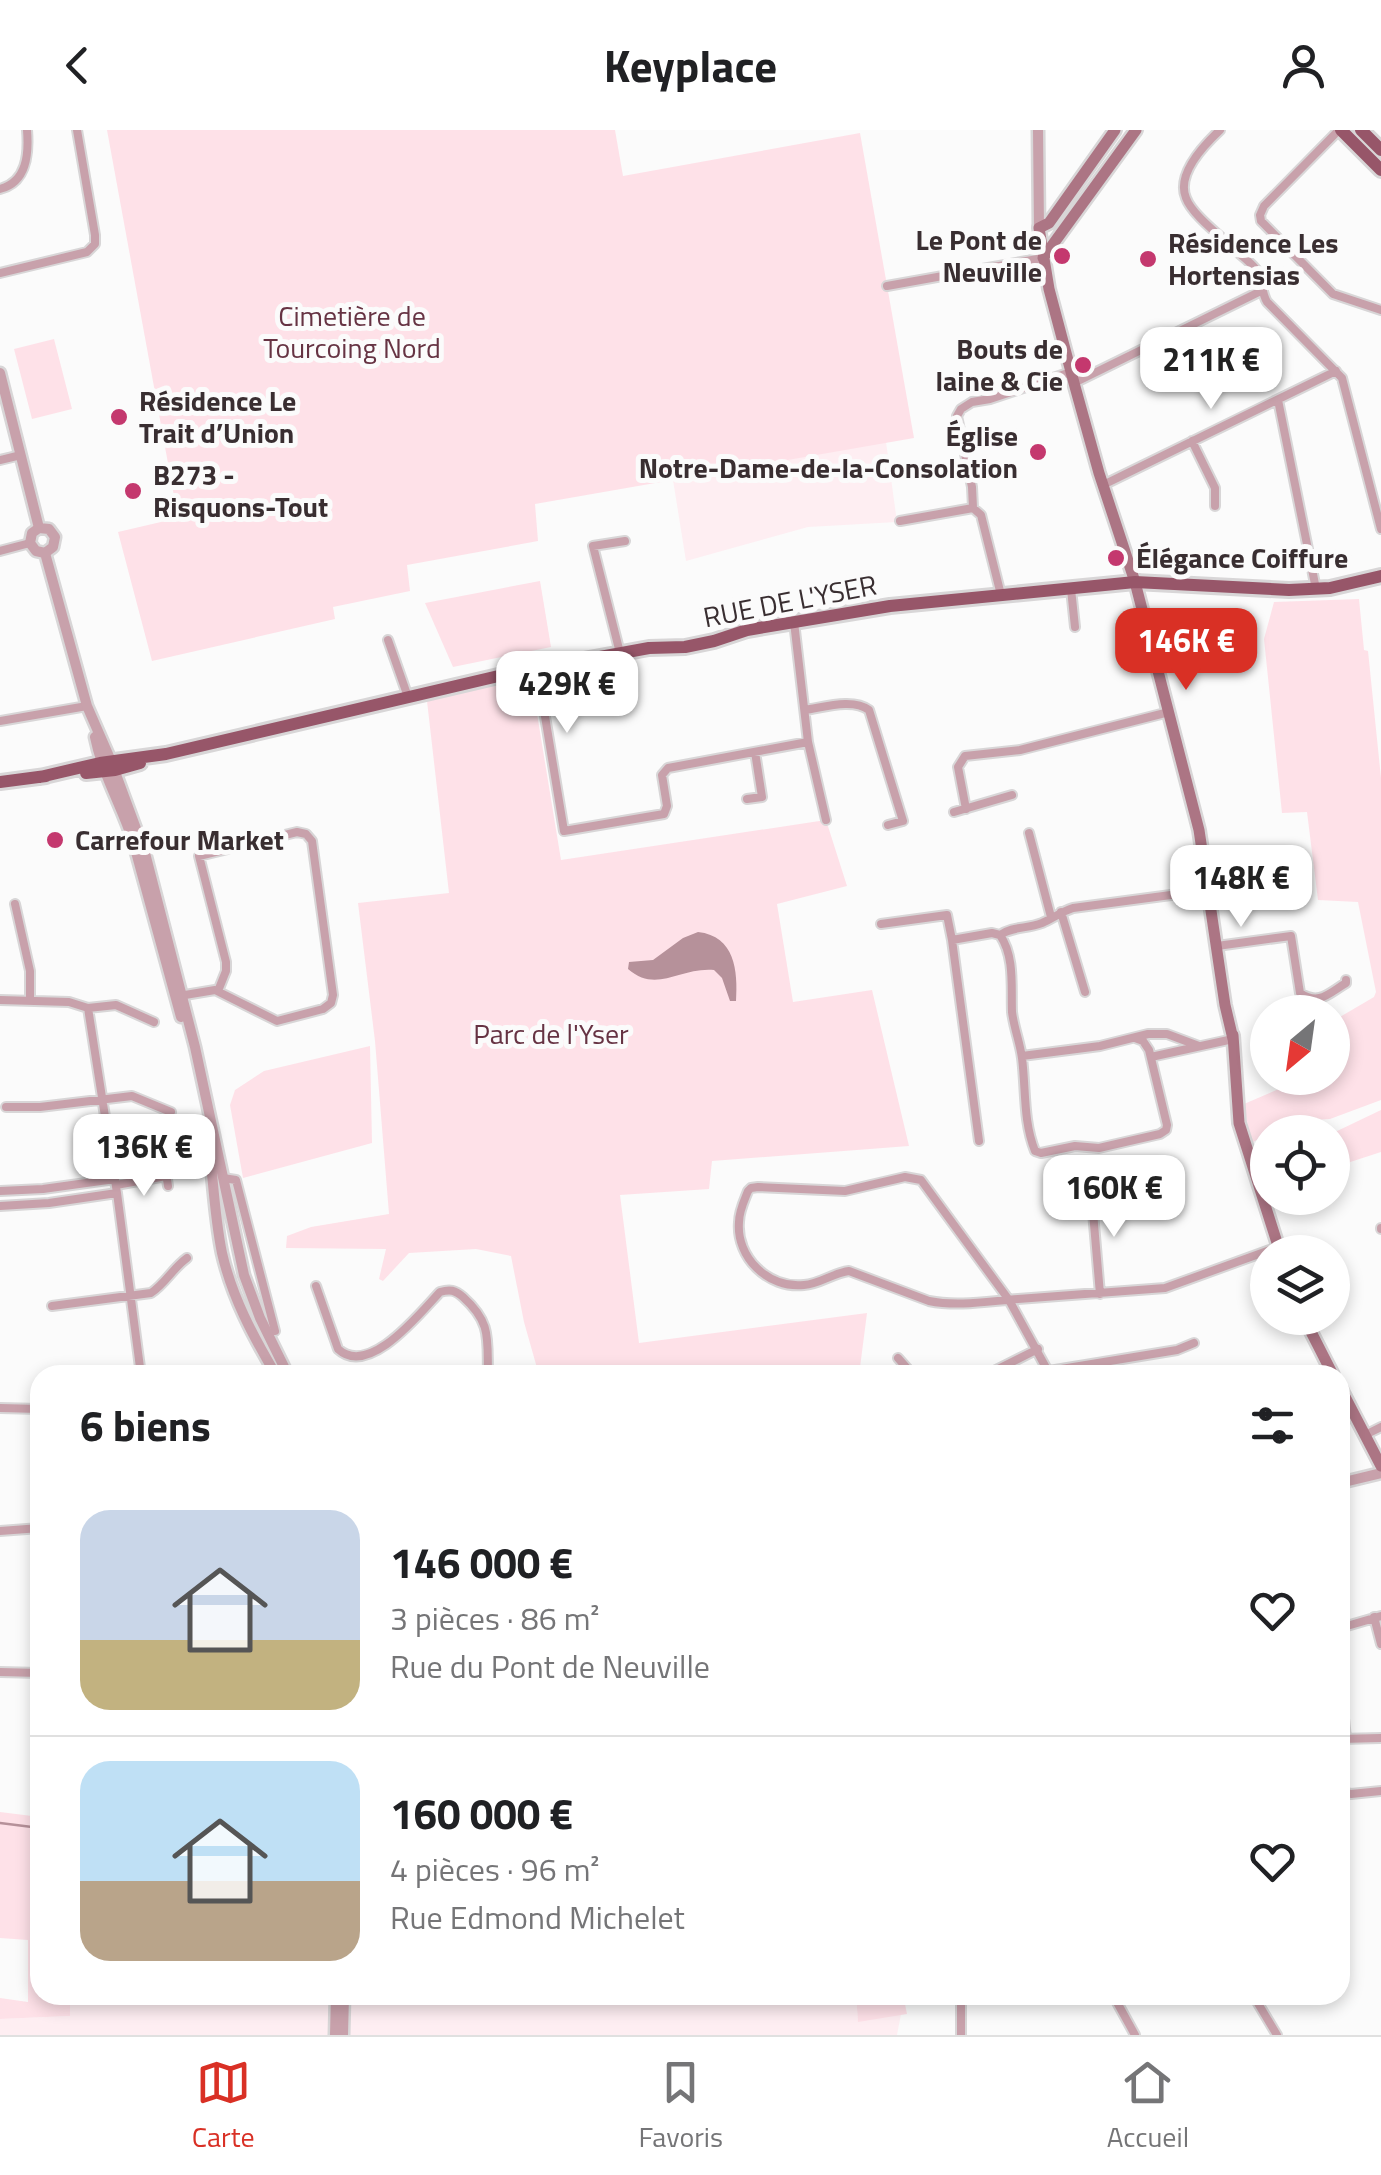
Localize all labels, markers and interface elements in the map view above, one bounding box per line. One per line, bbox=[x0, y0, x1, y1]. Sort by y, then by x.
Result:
text: Keyplace bbox=[604, 31, 777, 99]
icon: back bbox=[50, 38, 105, 93]
icon: person bbox=[1276, 38, 1331, 93]
place label: Le Pont de Neuville bbox=[915, 218, 1042, 293]
place label: Résidence Les Hortensias bbox=[1168, 221, 1339, 296]
marker: Le Pont de Neuville bbox=[1051, 245, 1073, 267]
marker: Résidence Les Hortensias bbox=[1137, 248, 1159, 270]
park label: Cimetière de Tourcoing Nord bbox=[263, 294, 441, 369]
place label: Bouts de laine & Cie bbox=[935, 327, 1063, 402]
pin: 211K € bbox=[1130, 327, 1292, 412]
text: 211K € bbox=[1162, 335, 1260, 383]
marker: Bouts de laine & Cie bbox=[1072, 354, 1094, 376]
place label: Résidence Le Trait d’Union bbox=[139, 379, 296, 454]
marker: Résidence Le Trait d’Union bbox=[108, 406, 130, 428]
place label: Église Notre-Dame-de-la-Consolation bbox=[639, 414, 1018, 489]
marker: Église Notre-Dame-de-la-Consolation bbox=[1027, 441, 1049, 463]
place label: B273 - Risquons-Tout bbox=[153, 453, 328, 528]
marker: B273 - Risquons-Tout bbox=[122, 480, 144, 502]
place label: Élégance Coiffure bbox=[1136, 536, 1348, 579]
marker: Élégance Coiffure bbox=[1105, 547, 1127, 569]
street label: RUE DE L'YSER bbox=[700, 563, 880, 638]
pin: 146K € bbox=[1105, 608, 1267, 693]
text: 146K € bbox=[1137, 616, 1235, 664]
pin: 429K € bbox=[486, 651, 648, 736]
text: 429K € bbox=[518, 659, 616, 707]
place label: Carrefour Market bbox=[75, 818, 284, 861]
marker: Carrefour Market bbox=[44, 829, 66, 851]
pin: 148K € bbox=[1160, 845, 1322, 930]
text: 148K € bbox=[1192, 853, 1290, 901]
north arrow bbox=[1250, 995, 1350, 1095]
map controls bbox=[1250, 995, 1350, 1335]
park label: Parc de l'Yser bbox=[473, 1012, 629, 1055]
pin: 136K € bbox=[63, 1114, 225, 1199]
button: locate bbox=[1250, 1115, 1350, 1215]
text: 136K € bbox=[95, 1122, 193, 1170]
pin: 160K € bbox=[1033, 1155, 1195, 1240]
text: 160K € bbox=[1065, 1163, 1163, 1211]
button: layers bbox=[1250, 1235, 1350, 1335]
text: 6 biens bbox=[80, 1393, 211, 1457]
icon: filters bbox=[1245, 1398, 1300, 1453]
text: 146 000 € bbox=[390, 1530, 573, 1594]
icon: home bbox=[160, 1550, 280, 1670]
icon: heart bbox=[1245, 1583, 1300, 1638]
text: 3 pièces · 86 m² bbox=[390, 1594, 599, 1642]
text: Rue du Pont de Neuville bbox=[390, 1642, 710, 1690]
text: 160 000 € bbox=[390, 1781, 573, 1845]
icon: home bbox=[160, 1801, 280, 1921]
icon: heart bbox=[1245, 1834, 1300, 1889]
text: 4 pièces · 96 m² bbox=[390, 1845, 599, 1893]
text: Rue Edmond Michelet bbox=[390, 1893, 685, 1941]
tab: Carte bbox=[192, 2055, 255, 2158]
tab: Favoris bbox=[638, 2055, 723, 2158]
tab: Accueil bbox=[1107, 2055, 1189, 2158]

